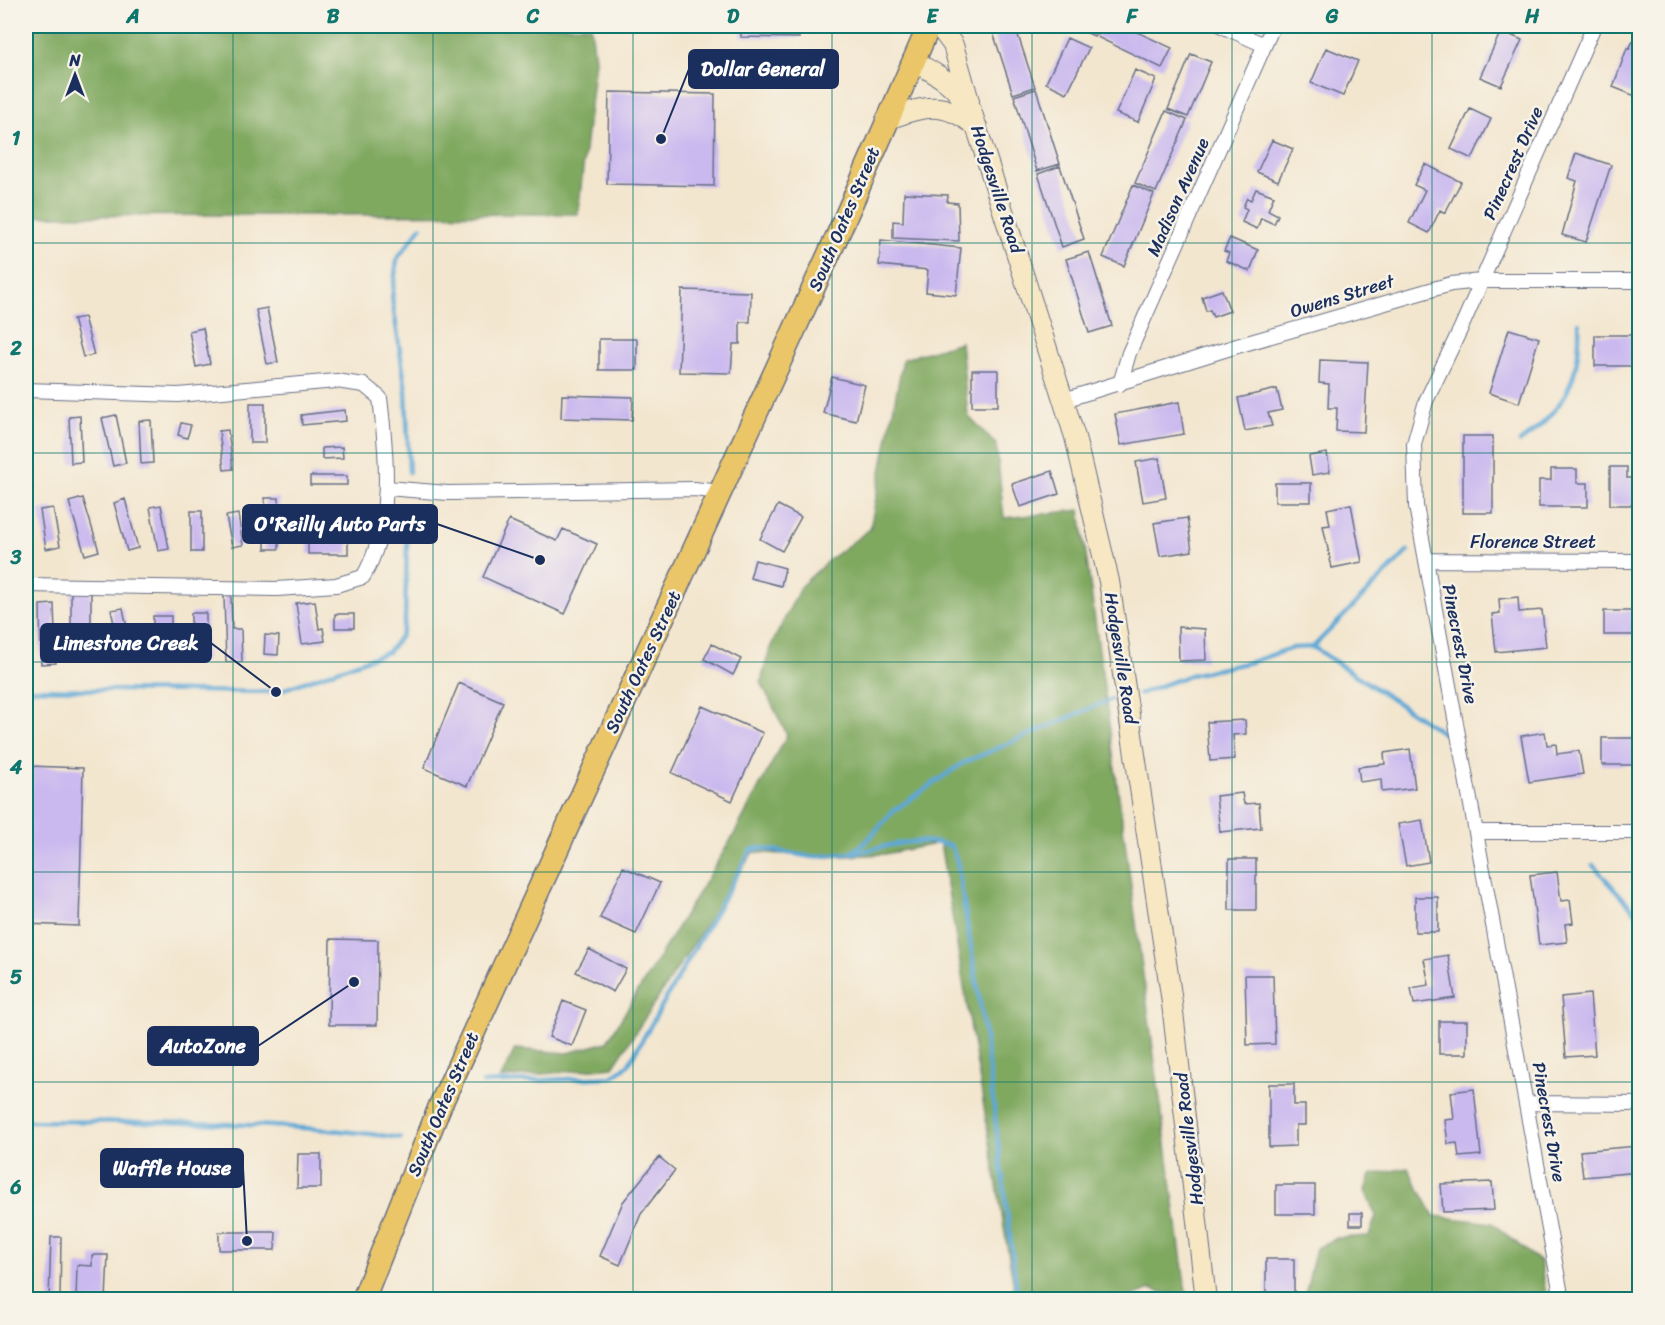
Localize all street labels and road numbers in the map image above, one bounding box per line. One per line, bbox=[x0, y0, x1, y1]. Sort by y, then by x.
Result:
street label: Pinecrest Drive bbox=[1474, 101, 1552, 225]
street label: Hodgesville Road bbox=[961, 121, 1033, 259]
street label: Madison Avenue bbox=[1137, 132, 1219, 262]
street label: South Oates Street bbox=[799, 141, 889, 296]
street label: Owens Street bbox=[1286, 265, 1399, 327]
street label: Florence Street bbox=[1470, 526, 1596, 558]
street label: Pinecrest Drive bbox=[1433, 581, 1487, 707]
street label: South Oates Street bbox=[596, 585, 690, 739]
street label: Hodgesville Road bbox=[1095, 590, 1147, 728]
street label: South Oates Street bbox=[398, 1026, 488, 1181]
street label: Pinecrest Drive bbox=[1523, 1059, 1575, 1185]
street label: Hodgesville Road bbox=[1165, 1069, 1213, 1207]

